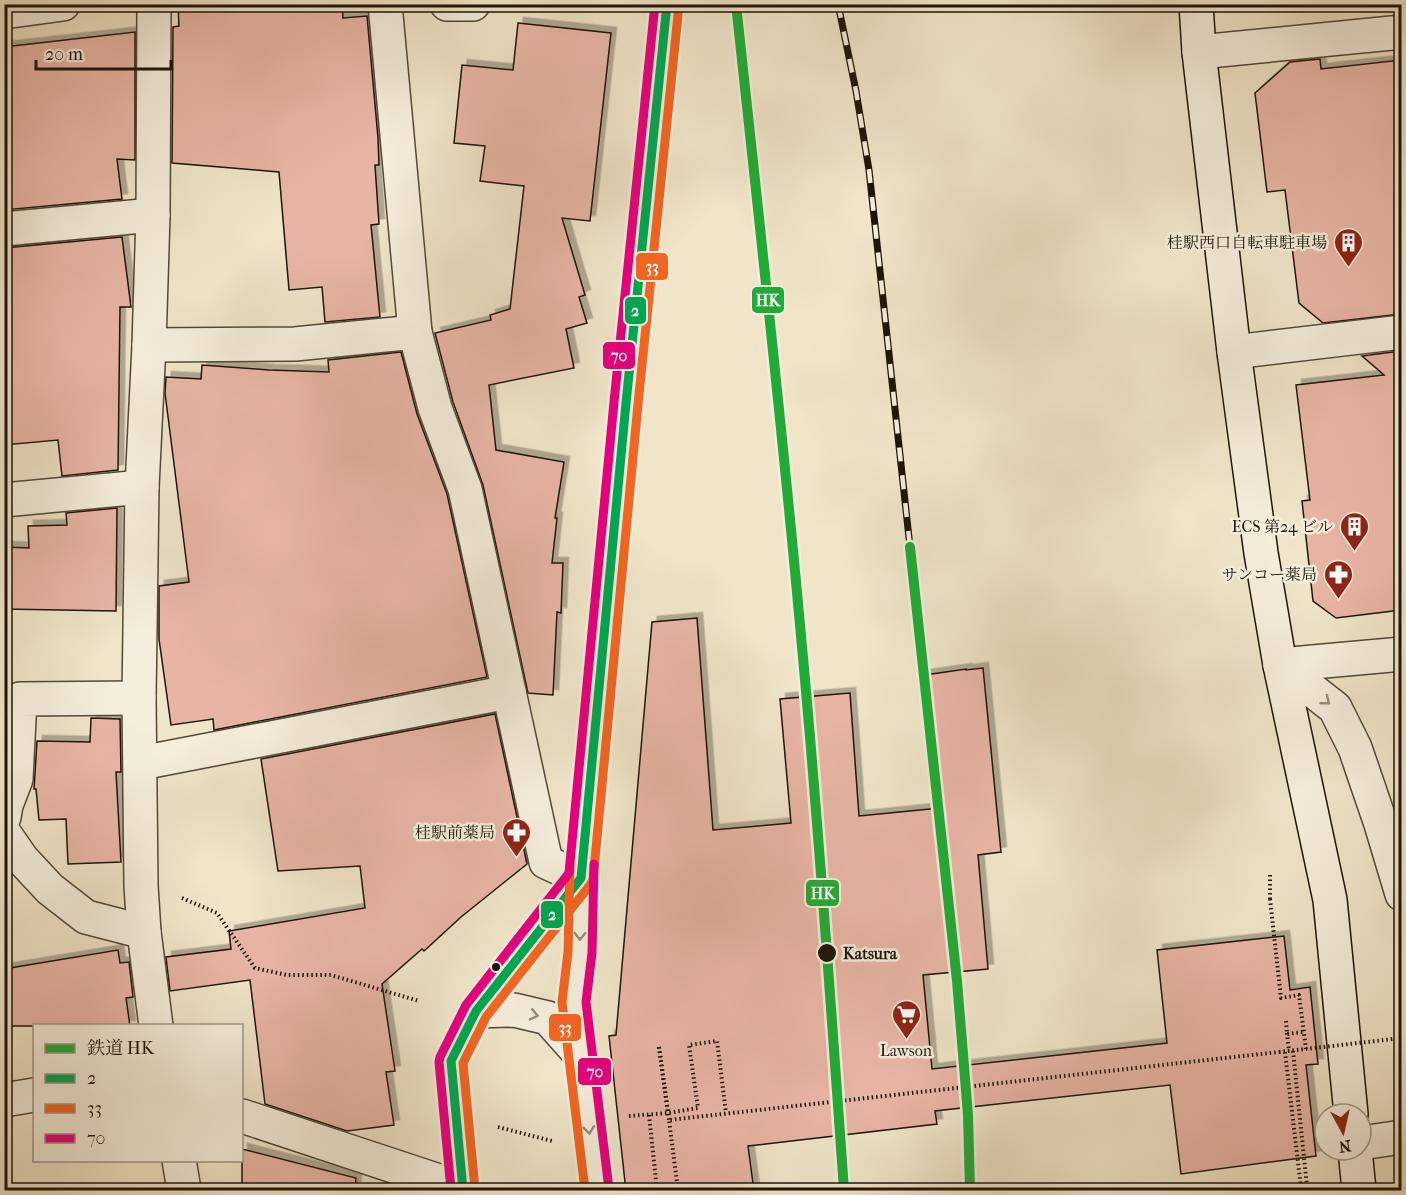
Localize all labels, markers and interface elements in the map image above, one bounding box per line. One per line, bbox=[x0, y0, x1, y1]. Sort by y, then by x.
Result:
scale bar bbox=[36, 33, 171, 71]
text: 20 m bbox=[45, 44, 83, 65]
building icon: 桂駅西口自転車駐車場 bbox=[1332, 226, 1364, 268]
place label: 桂駅西口自転車駐車場 bbox=[1167, 233, 1327, 252]
line badge: 33 bbox=[635, 252, 669, 281]
text: 33 bbox=[645, 257, 659, 277]
line badge: HK bbox=[751, 286, 785, 314]
text: HK bbox=[756, 291, 782, 310]
line badge: 2 bbox=[624, 296, 647, 325]
text: 2 bbox=[631, 301, 639, 320]
line badge: 70 bbox=[602, 341, 636, 370]
text: 70 bbox=[610, 346, 627, 365]
building icon: ECS 第24 ビル bbox=[1338, 510, 1370, 552]
place label: ECS 第24 ビル bbox=[1232, 517, 1333, 536]
pharmacy icon: サンコー薬局 bbox=[1322, 558, 1354, 600]
place label: サンコー薬局 bbox=[1222, 565, 1317, 584]
one-way arrow bbox=[1320, 693, 1331, 704]
pharmacy icon: 桂駅前薬局 bbox=[500, 816, 532, 858]
place label: 桂駅前薬局 bbox=[415, 823, 495, 842]
line badge: HK bbox=[805, 879, 840, 907]
text: HK bbox=[811, 884, 837, 903]
line badge: 2 bbox=[540, 900, 564, 929]
text: 2 bbox=[548, 905, 556, 924]
one-way arrow bbox=[574, 932, 587, 941]
marker: Katsura bbox=[816, 942, 838, 964]
place label: Katsura bbox=[843, 944, 898, 963]
unlabelled marker bbox=[490, 961, 502, 973]
supermarket icon: Lawson bbox=[890, 998, 922, 1040]
one-way arrow bbox=[529, 1008, 539, 1021]
line badge: 33 bbox=[548, 1013, 582, 1042]
text: 33 bbox=[558, 1018, 572, 1038]
legend bbox=[33, 1024, 243, 1162]
text: 鉄道 HK bbox=[87, 1038, 155, 1059]
place label: Lawson bbox=[880, 1041, 933, 1060]
line badge: 70 bbox=[577, 1057, 612, 1086]
text: 70 bbox=[586, 1062, 603, 1081]
text: 2 bbox=[87, 1068, 96, 1089]
text: 33 bbox=[87, 1098, 102, 1119]
north arrow bbox=[1313, 1102, 1373, 1162]
one-way arrow bbox=[582, 1126, 595, 1135]
text: 70 bbox=[87, 1128, 106, 1149]
text: N bbox=[1337, 1136, 1352, 1157]

